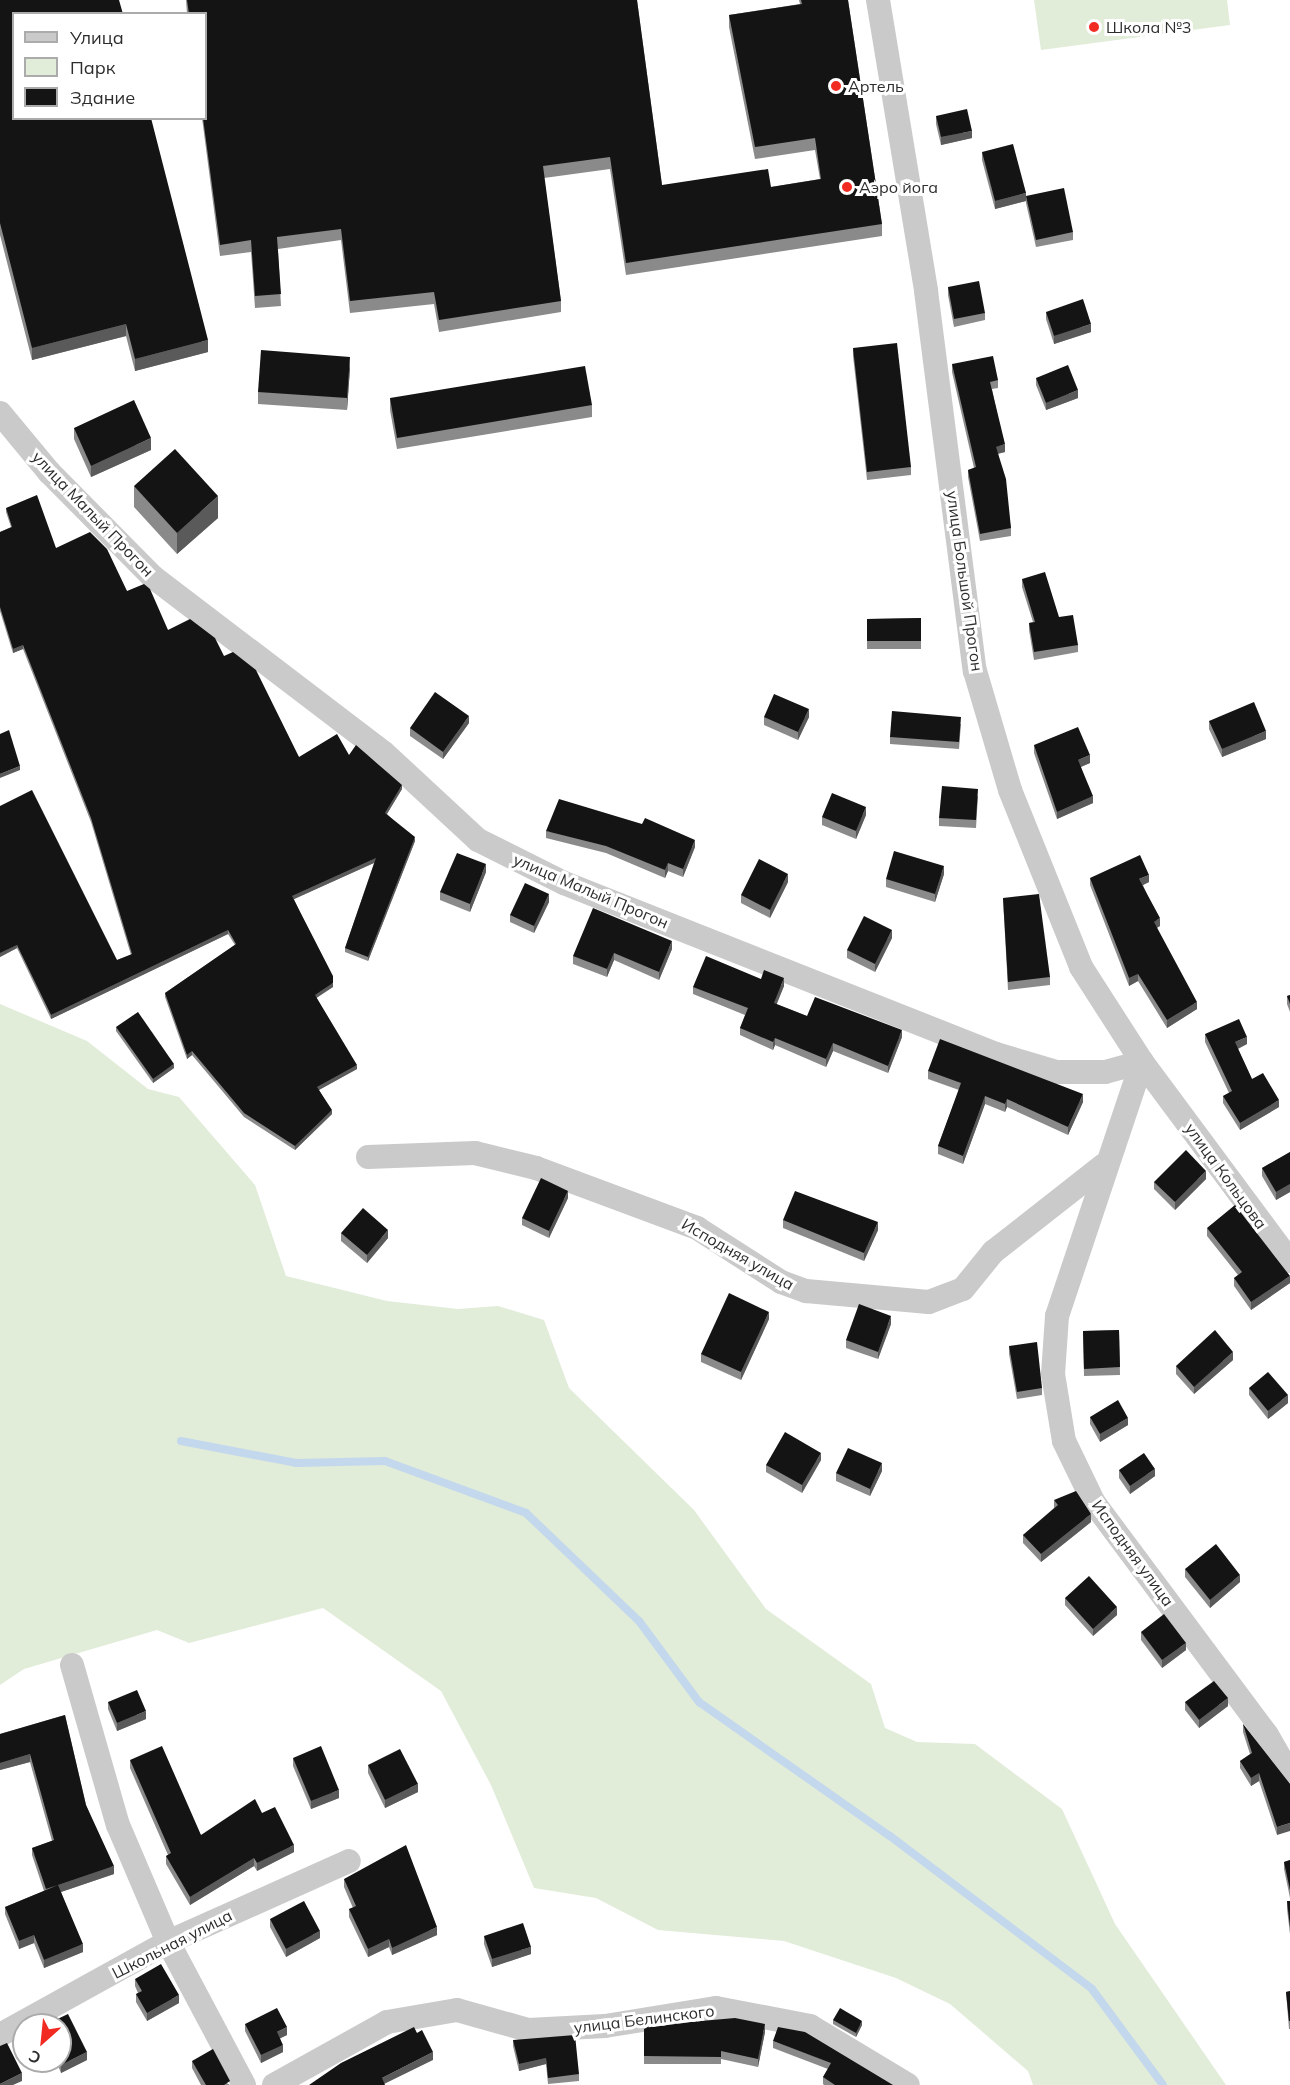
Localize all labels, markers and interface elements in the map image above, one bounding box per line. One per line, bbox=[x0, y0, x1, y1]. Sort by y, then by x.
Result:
legend bbox=[12, 12, 207, 120]
place label: Школа №3 bbox=[1106, 17, 1191, 37]
marker: Школа №3 bbox=[1087, 20, 1101, 34]
text: Улица bbox=[70, 26, 124, 49]
text: Парк bbox=[70, 56, 115, 79]
place label: Артель bbox=[848, 76, 904, 96]
marker: Артель bbox=[829, 79, 843, 93]
text: Здание bbox=[70, 86, 135, 109]
place label: Аэро йога bbox=[859, 177, 938, 197]
marker: Аэро йога bbox=[840, 180, 854, 194]
street label: улица Малый Прогон bbox=[28, 447, 158, 581]
street label: улица Большой Прогон bbox=[943, 489, 987, 673]
street label: улица Малый Прогон bbox=[511, 850, 671, 932]
street label: улица Кольцова bbox=[1181, 1119, 1271, 1233]
street label: Исподняя улица bbox=[678, 1214, 798, 1294]
street label: Исподняя улица bbox=[1088, 1496, 1178, 1610]
street label: Школьная улица bbox=[109, 1905, 235, 1983]
street label: улица Белинского bbox=[573, 2001, 715, 2037]
north arrow bbox=[12, 2013, 72, 2073]
text: С bbox=[25, 2046, 44, 2069]

